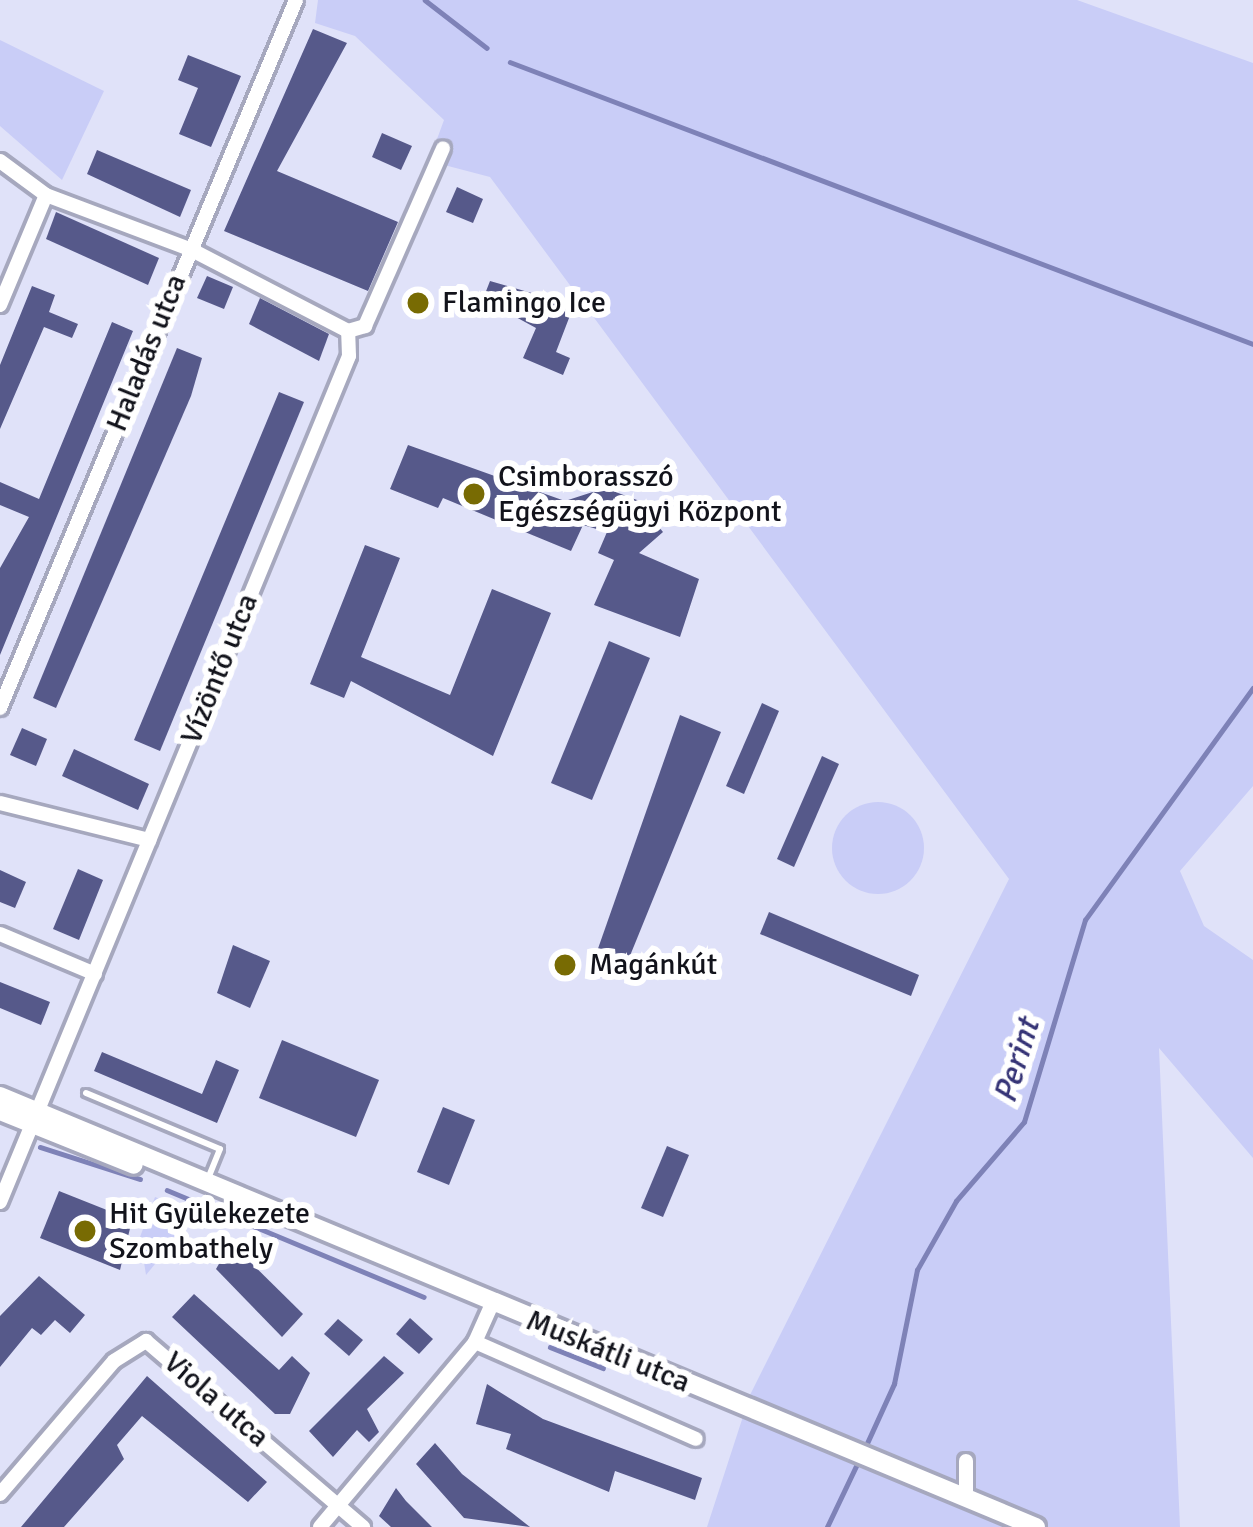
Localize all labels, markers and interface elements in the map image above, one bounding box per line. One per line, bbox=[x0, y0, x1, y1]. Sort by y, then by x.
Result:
street label: Haladás utca bbox=[99, 269, 195, 437]
place label: Flamingo Ice bbox=[442, 285, 606, 321]
marker: Flamingo Ice bbox=[405, 290, 431, 316]
place label: Csimborasszó Egészségügyi Központ bbox=[498, 459, 782, 530]
marker: Csimborasszó Egészségügyi Központ bbox=[461, 481, 487, 507]
street label: Vízöntő utca bbox=[174, 589, 266, 749]
place label: Magánkút bbox=[589, 947, 717, 983]
marker: Magánkút bbox=[552, 952, 578, 978]
water label: Perint bbox=[986, 1014, 1048, 1108]
place label: Hit Gyülekezete Szombathely bbox=[109, 1196, 310, 1266]
marker: Hit Gyülekezete Szombathely bbox=[72, 1218, 98, 1244]
street label: Muskátli utca bbox=[521, 1303, 695, 1401]
street label: Viola utca bbox=[156, 1345, 276, 1455]

